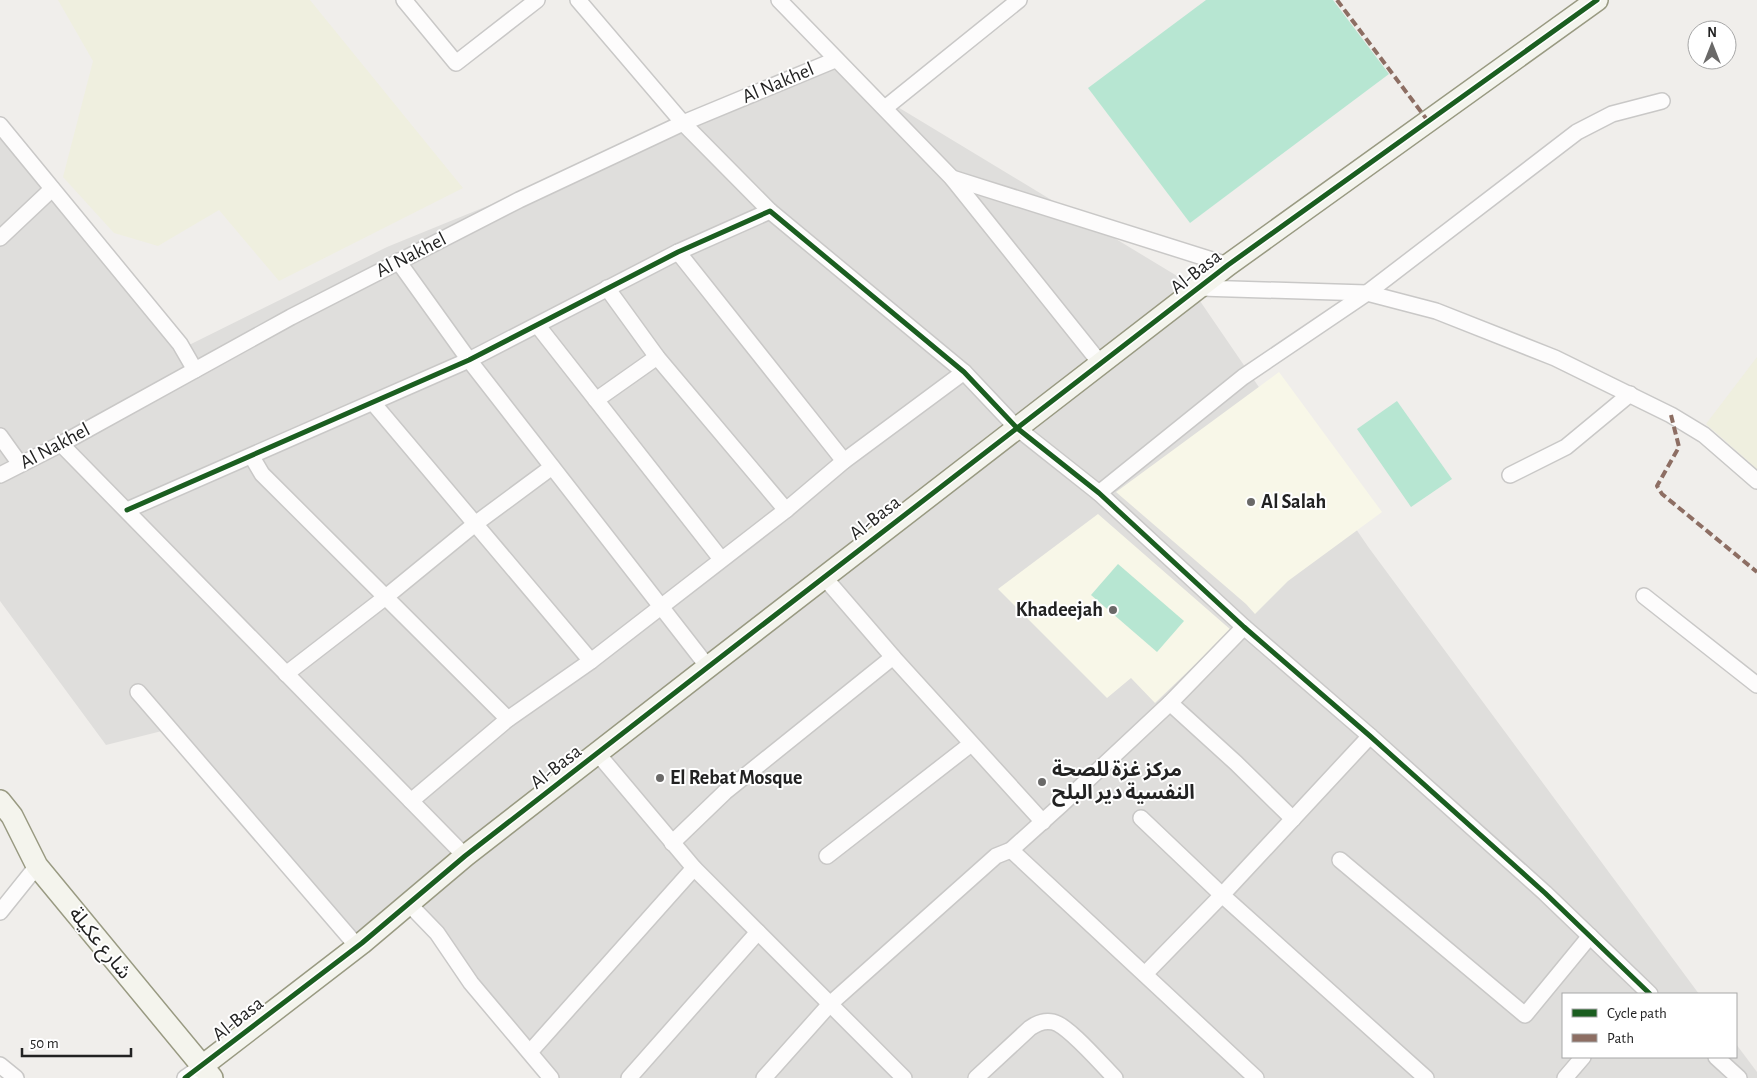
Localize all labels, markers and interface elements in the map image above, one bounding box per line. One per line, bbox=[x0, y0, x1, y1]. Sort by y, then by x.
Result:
north arrow bbox=[1687, 20, 1737, 70]
text: N bbox=[1707, 26, 1717, 40]
street label: Al Nakhel bbox=[739, 59, 817, 107]
street label: Al Nakhel bbox=[373, 229, 449, 281]
street label: Al-Basa bbox=[1167, 246, 1225, 298]
street label: Al Nakhel bbox=[17, 419, 93, 473]
street label: Al-Basa bbox=[846, 492, 904, 544]
place label: Al Salah bbox=[1261, 492, 1326, 512]
marker: Al Salah bbox=[1245, 496, 1257, 508]
place label: Khadeejah bbox=[1016, 600, 1103, 620]
marker: Khadeejah bbox=[1107, 604, 1119, 616]
street label: Al-Basa bbox=[527, 741, 585, 793]
place label: مركز غزة للصحة النفسية دير البلح bbox=[1052, 759, 1195, 807]
place label: El Rebat Mosque bbox=[670, 768, 802, 788]
marker: El Rebat Mosque bbox=[654, 772, 666, 784]
marker: مركز غزة للصحة النفسية دير البلح bbox=[1036, 776, 1048, 788]
street label: شارع عكيلة bbox=[62, 903, 135, 985]
street label: Al-Basa bbox=[209, 993, 267, 1045]
legend bbox=[1562, 993, 1737, 1058]
text: Cycle path bbox=[1607, 1006, 1667, 1021]
scale bar bbox=[22, 1026, 131, 1058]
text: Path bbox=[1607, 1031, 1634, 1046]
text: 50 m bbox=[30, 1036, 59, 1051]

